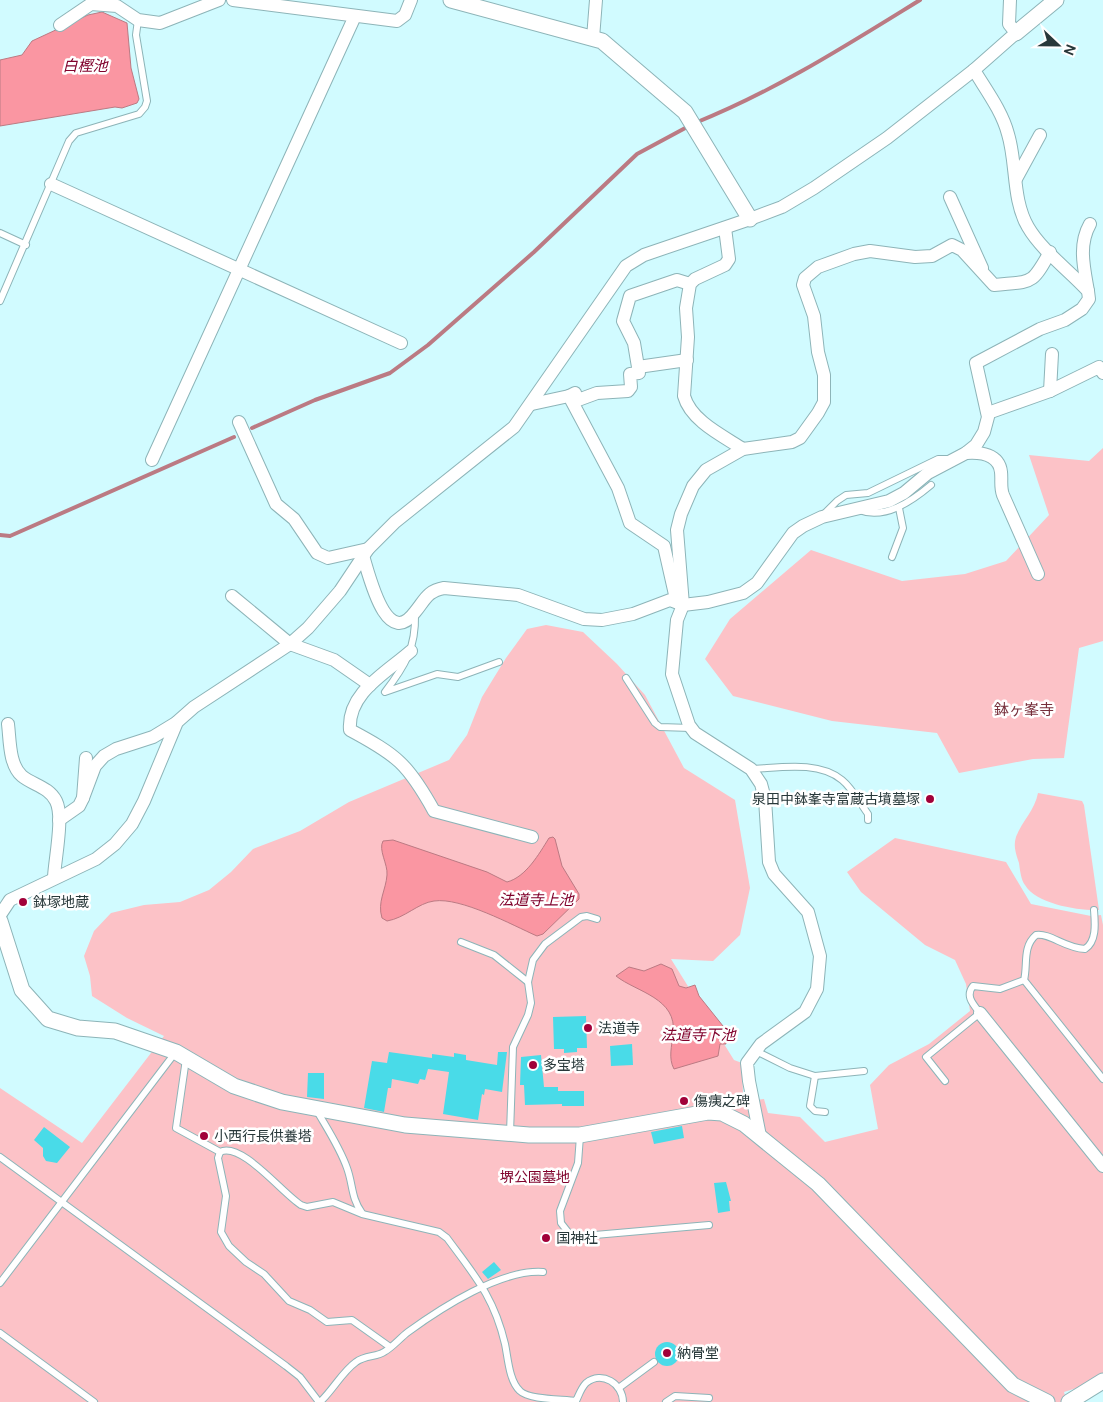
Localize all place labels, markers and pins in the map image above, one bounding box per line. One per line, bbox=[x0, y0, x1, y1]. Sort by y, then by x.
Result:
place label: 泉田中鉢峯寺富蔵古墳墓塚 bbox=[752, 790, 920, 808]
marker: 泉田中鉢峯寺富蔵古墳墓塚 bbox=[924, 793, 936, 805]
place label: 鉢塚地蔵 bbox=[33, 893, 89, 911]
marker: 鉢塚地蔵 bbox=[17, 896, 29, 908]
place label: 法道寺 bbox=[598, 1019, 640, 1037]
marker: 法道寺 bbox=[582, 1022, 594, 1034]
place label: 多宝塔 bbox=[543, 1056, 585, 1074]
marker: 多宝塔 bbox=[527, 1059, 539, 1071]
place label: 傷痍之碑 bbox=[694, 1092, 750, 1110]
marker: 傷痍之碑 bbox=[678, 1095, 690, 1107]
place label: 小西行長供養塔 bbox=[214, 1127, 312, 1145]
marker: 小西行長供養塔 bbox=[198, 1130, 210, 1142]
place label: 国神社 bbox=[556, 1229, 598, 1247]
marker: 国神社 bbox=[540, 1232, 552, 1244]
place label: 納骨堂 bbox=[677, 1344, 719, 1362]
marker: 納骨堂 bbox=[661, 1347, 673, 1359]

